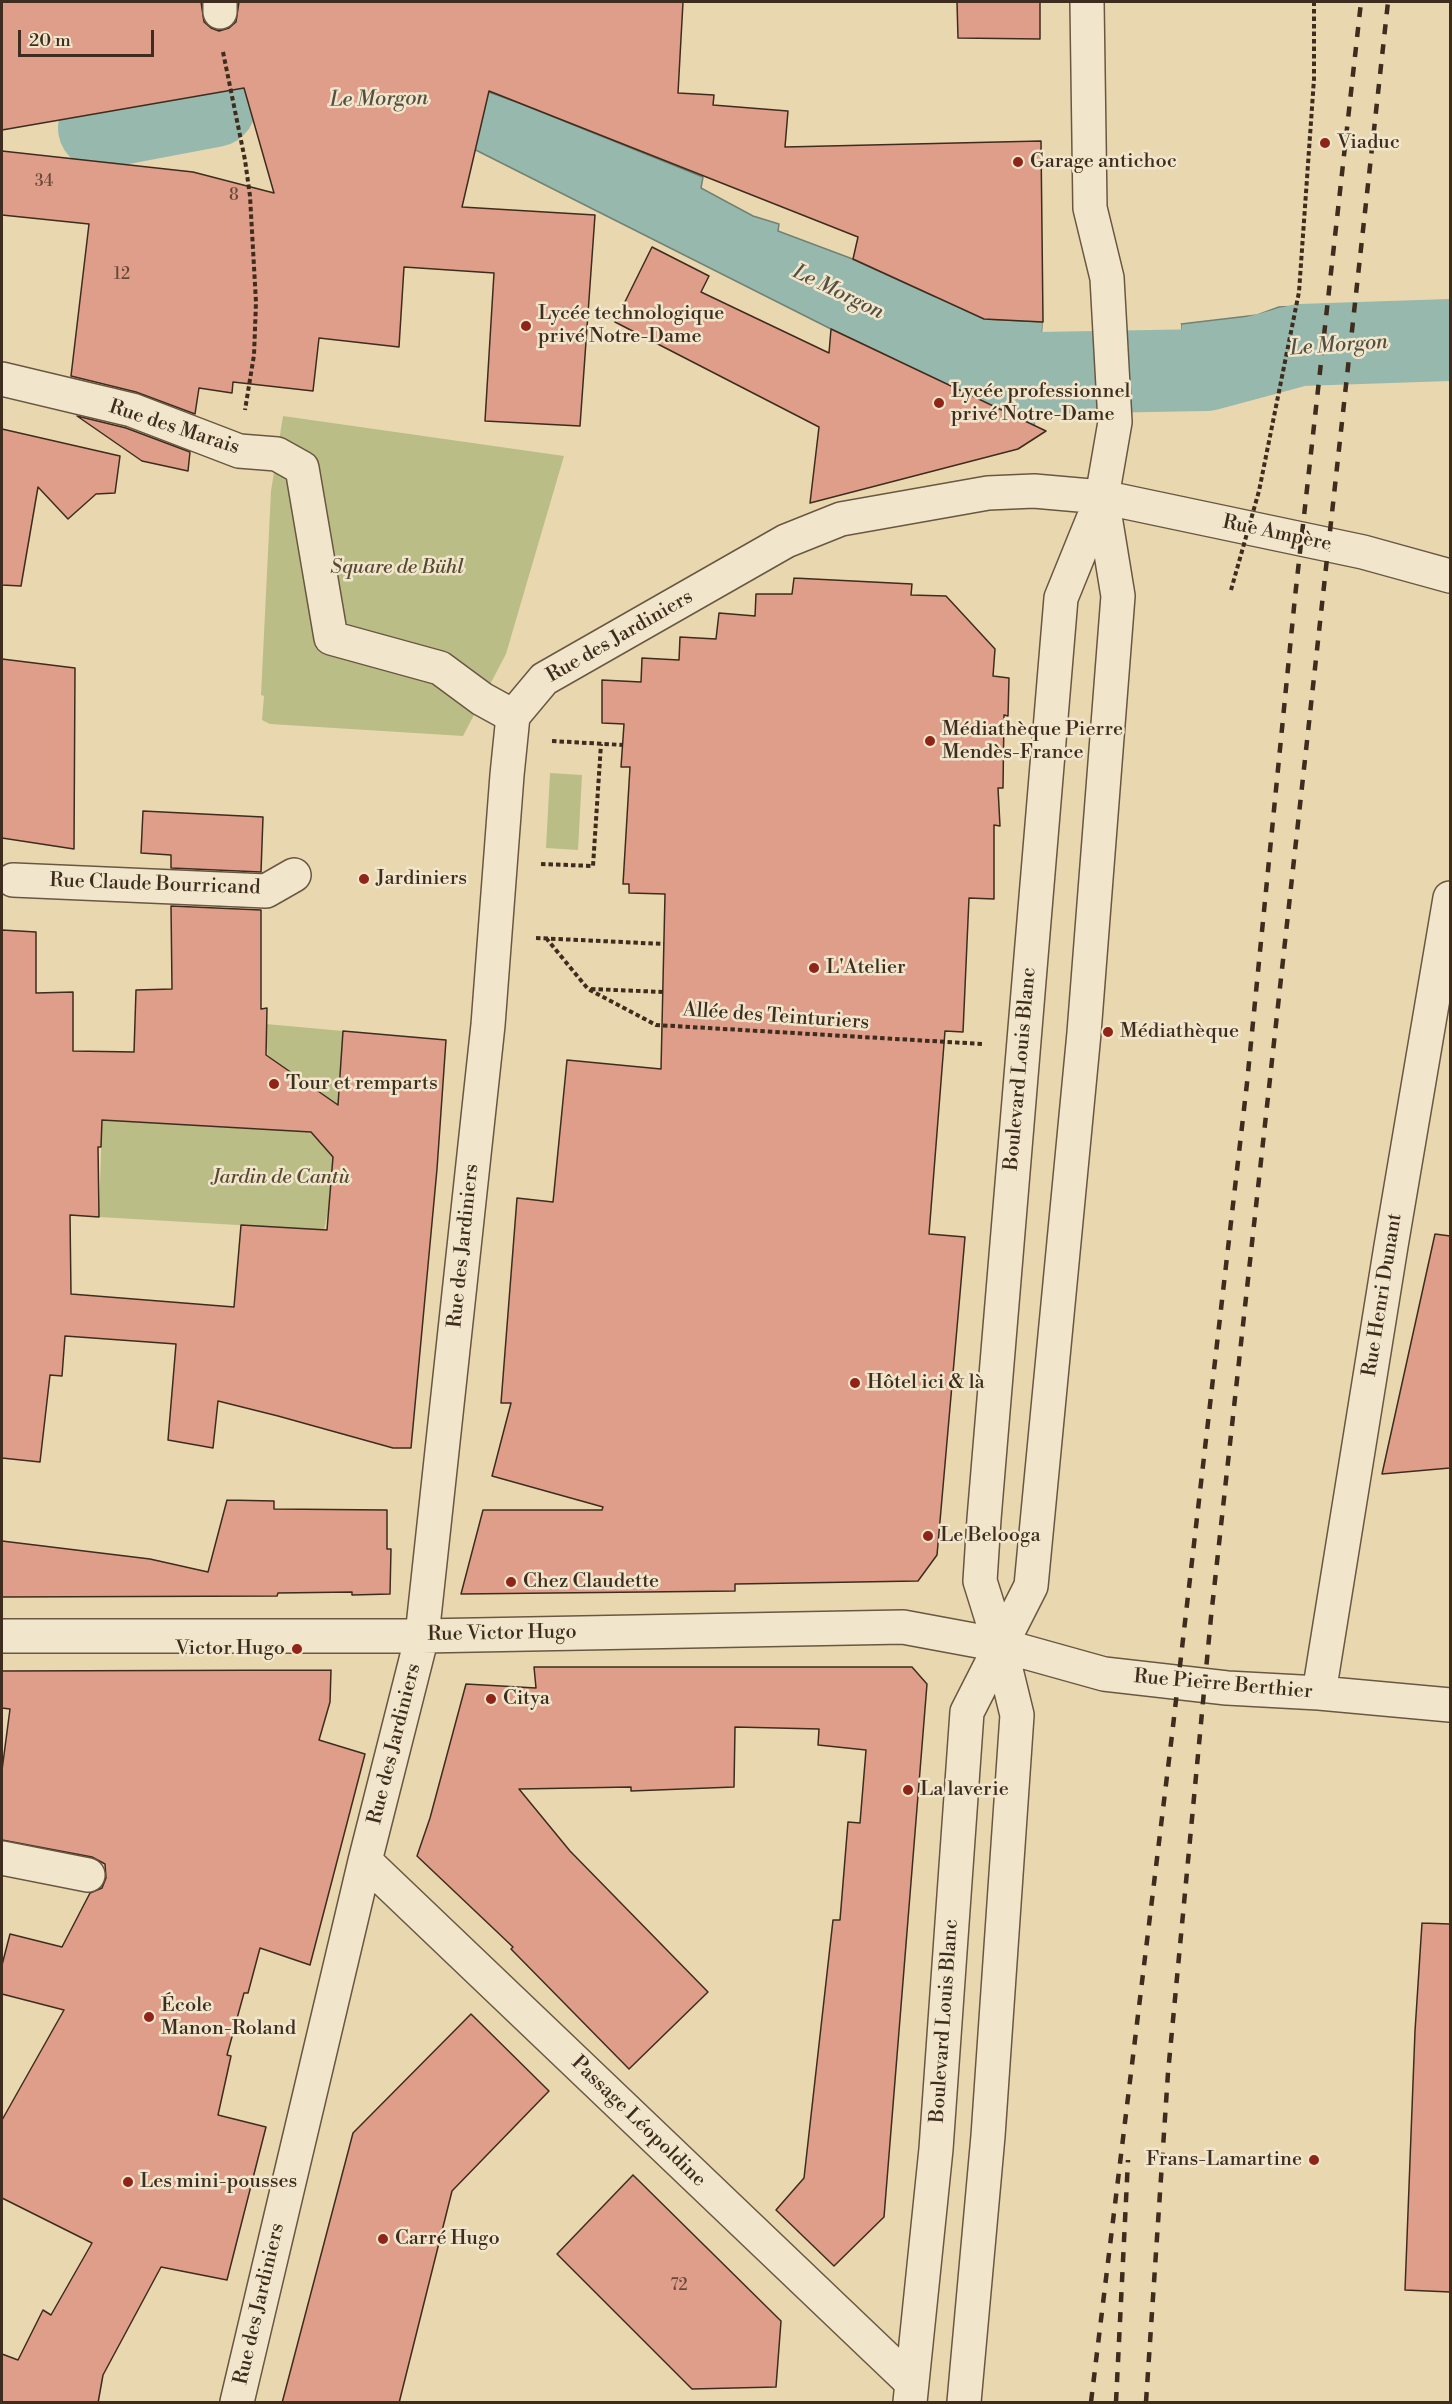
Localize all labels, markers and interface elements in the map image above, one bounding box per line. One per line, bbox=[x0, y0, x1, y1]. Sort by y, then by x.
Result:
scale bar bbox=[21, 18, 158, 56]
text: 20 m bbox=[29, 29, 71, 52]
water label: Le Morgon bbox=[330, 87, 428, 113]
place label: Viaduc bbox=[1337, 131, 1400, 155]
marker: Viaduc bbox=[1318, 136, 1332, 150]
place label: Garage antichoc bbox=[1030, 150, 1177, 174]
marker: Garage antichoc bbox=[1011, 155, 1025, 169]
house number: 34 bbox=[35, 172, 53, 192]
house number: 8 bbox=[229, 186, 239, 206]
water label: Le Morgon bbox=[788, 260, 888, 326]
house number: 12 bbox=[114, 265, 130, 285]
place label: Lycée technologique privé Notre-Dame bbox=[538, 302, 724, 349]
marker: Lycée technologique privé Notre-Dame bbox=[519, 319, 533, 333]
water label: Le Morgon bbox=[1289, 330, 1389, 362]
place label: Lycée professionnel privé Notre-Dame bbox=[951, 380, 1130, 427]
street label: Rue des Marais bbox=[106, 396, 242, 460]
marker: Lycée professionnel privé Notre-Dame bbox=[932, 396, 946, 410]
street label: Rue Ampère bbox=[1220, 511, 1334, 557]
park label: Square de Bühl bbox=[330, 556, 464, 580]
street label: Rue des Jardiniers bbox=[543, 585, 697, 689]
place label: Médiathèque Pierre Mendès-France bbox=[942, 718, 1123, 765]
marker: Médiathèque Pierre Mendès-France bbox=[923, 734, 937, 748]
place label: Jardiniers bbox=[376, 867, 467, 891]
street label: Rue Claude Bourricand bbox=[49, 869, 261, 901]
marker: Jardiniers bbox=[357, 872, 371, 886]
place label: L'Atelier bbox=[826, 956, 906, 980]
marker: L'Atelier bbox=[807, 961, 821, 975]
street label: Boulevard Louis Blanc bbox=[1000, 966, 1042, 1172]
street label: Allée des Teinturiers bbox=[682, 999, 870, 1035]
place label: Médiathèque bbox=[1120, 1020, 1239, 1044]
marker: Médiathèque bbox=[1101, 1025, 1115, 1039]
place label: Tour et remparts bbox=[286, 1072, 438, 1096]
marker: Tour et remparts bbox=[267, 1077, 281, 1091]
street label: Rue des Jardiniers bbox=[443, 1163, 485, 1329]
park label: Jardin de Cantù bbox=[212, 1166, 350, 1190]
street label: Rue Henri Dunant bbox=[1358, 1212, 1408, 1378]
place label: Hôtel ici & là bbox=[867, 1371, 985, 1395]
marker: Hôtel ici & là bbox=[848, 1376, 862, 1390]
place label: Le Belooga bbox=[940, 1524, 1040, 1548]
marker: Le Belooga bbox=[921, 1529, 935, 1543]
place label: Chez Claudette bbox=[523, 1570, 659, 1594]
marker: Chez Claudette bbox=[504, 1575, 518, 1589]
street label: Rue Victor Hugo bbox=[427, 1621, 577, 1647]
place label: Victor Hugo bbox=[175, 1637, 285, 1661]
marker: Victor Hugo bbox=[290, 1642, 304, 1656]
street label: Rue des Jardiniers bbox=[363, 1661, 427, 1827]
street label: Rue Pierre Berthier bbox=[1133, 1665, 1313, 1705]
place label: Citya bbox=[503, 1687, 550, 1711]
marker: Citya bbox=[484, 1692, 498, 1706]
place label: La laverie bbox=[920, 1778, 1009, 1802]
marker: La laverie bbox=[901, 1783, 915, 1797]
street label: Boulevard Louis Blanc bbox=[926, 1918, 964, 2124]
place label: École Manon-Roland bbox=[161, 1994, 296, 2041]
marker: École Manon-Roland bbox=[142, 2010, 156, 2024]
street label: Passage Léopoldine bbox=[566, 2052, 710, 2192]
place label: Frans-Lamartine bbox=[1146, 2148, 1302, 2172]
marker: Frans-Lamartine bbox=[1307, 2153, 1321, 2167]
place label: Les mini-pousses bbox=[140, 2170, 297, 2194]
marker: Les mini-pousses bbox=[121, 2175, 135, 2189]
street label: Rue des Jardiniers bbox=[230, 2221, 290, 2387]
place label: Carré Hugo bbox=[395, 2227, 500, 2251]
marker: Carré Hugo bbox=[376, 2232, 390, 2246]
house number: 72 bbox=[671, 2276, 687, 2296]

